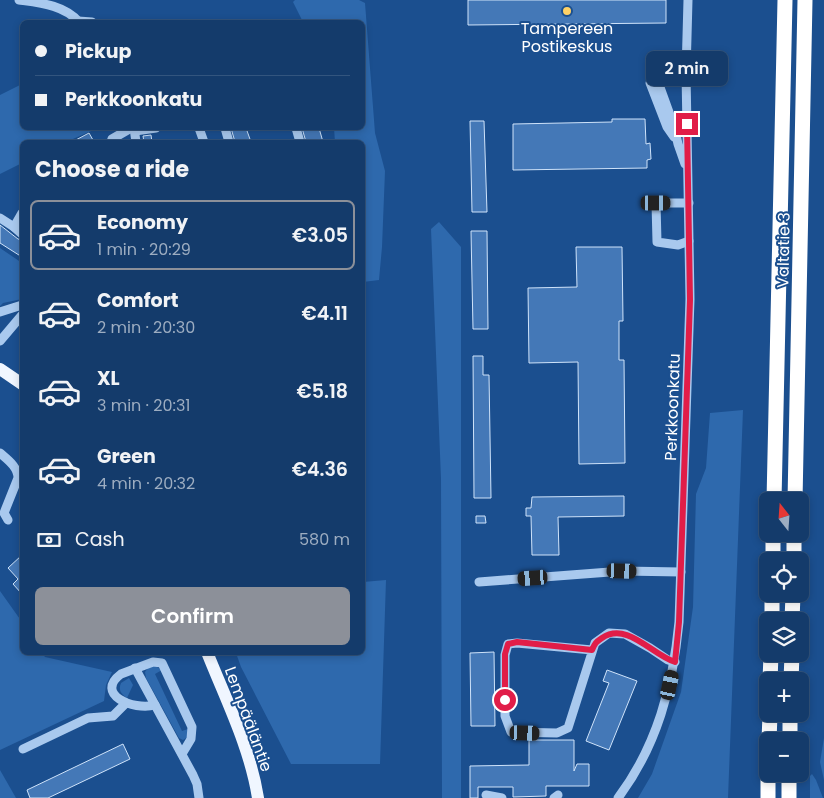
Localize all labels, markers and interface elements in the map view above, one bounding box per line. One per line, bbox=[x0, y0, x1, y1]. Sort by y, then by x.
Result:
marker: Tampereen Postikeskus bbox=[561, 5, 573, 17]
place label: Tampereen Postikeskus bbox=[521, 17, 613, 58]
text: Pickup bbox=[65, 38, 131, 65]
callout: 2 min bbox=[646, 52, 728, 86]
text: 2 min bbox=[665, 57, 709, 80]
text: Perkkoonkatu bbox=[65, 86, 202, 113]
route end bbox=[676, 113, 698, 135]
text: Choose a ride bbox=[35, 154, 189, 185]
car bbox=[641, 196, 671, 211]
text: Economy bbox=[97, 209, 188, 236]
street label: Valtatie 3 bbox=[771, 212, 796, 288]
icon: car bbox=[37, 213, 82, 258]
text: €3.05 bbox=[292, 222, 348, 249]
text: 1 min · 20:29 bbox=[97, 238, 191, 261]
text: Comfort bbox=[97, 287, 179, 314]
icon: car bbox=[37, 291, 82, 336]
text: €4.11 bbox=[302, 300, 348, 327]
text: 2 min · 20:30 bbox=[97, 316, 195, 339]
street label: Perkkoonkatu bbox=[659, 353, 686, 461]
text: XL bbox=[97, 365, 120, 392]
icon: car bbox=[37, 369, 82, 414]
text: €5.18 bbox=[297, 378, 348, 405]
text: 3 min · 20:31 bbox=[97, 394, 191, 417]
text: Green bbox=[97, 443, 156, 470]
icon: car bbox=[37, 447, 82, 492]
text: €4.36 bbox=[292, 456, 348, 483]
text: 4 min · 20:32 bbox=[97, 472, 195, 495]
north arrow bbox=[759, 492, 809, 542]
map controls bbox=[759, 492, 809, 782]
icon: cash bbox=[35, 526, 63, 554]
text: Cash bbox=[75, 526, 125, 553]
text: 580 m bbox=[299, 528, 350, 551]
button: locate bbox=[759, 552, 809, 602]
car bbox=[606, 563, 637, 579]
car bbox=[517, 569, 548, 587]
button: Confirm bbox=[35, 587, 350, 645]
button: layers bbox=[759, 612, 809, 662]
street label: Lempääläntie bbox=[219, 663, 278, 775]
car bbox=[659, 669, 680, 701]
button: + bbox=[759, 672, 809, 722]
route start bbox=[494, 689, 516, 711]
car bbox=[509, 725, 540, 741]
button: − bbox=[759, 732, 809, 782]

